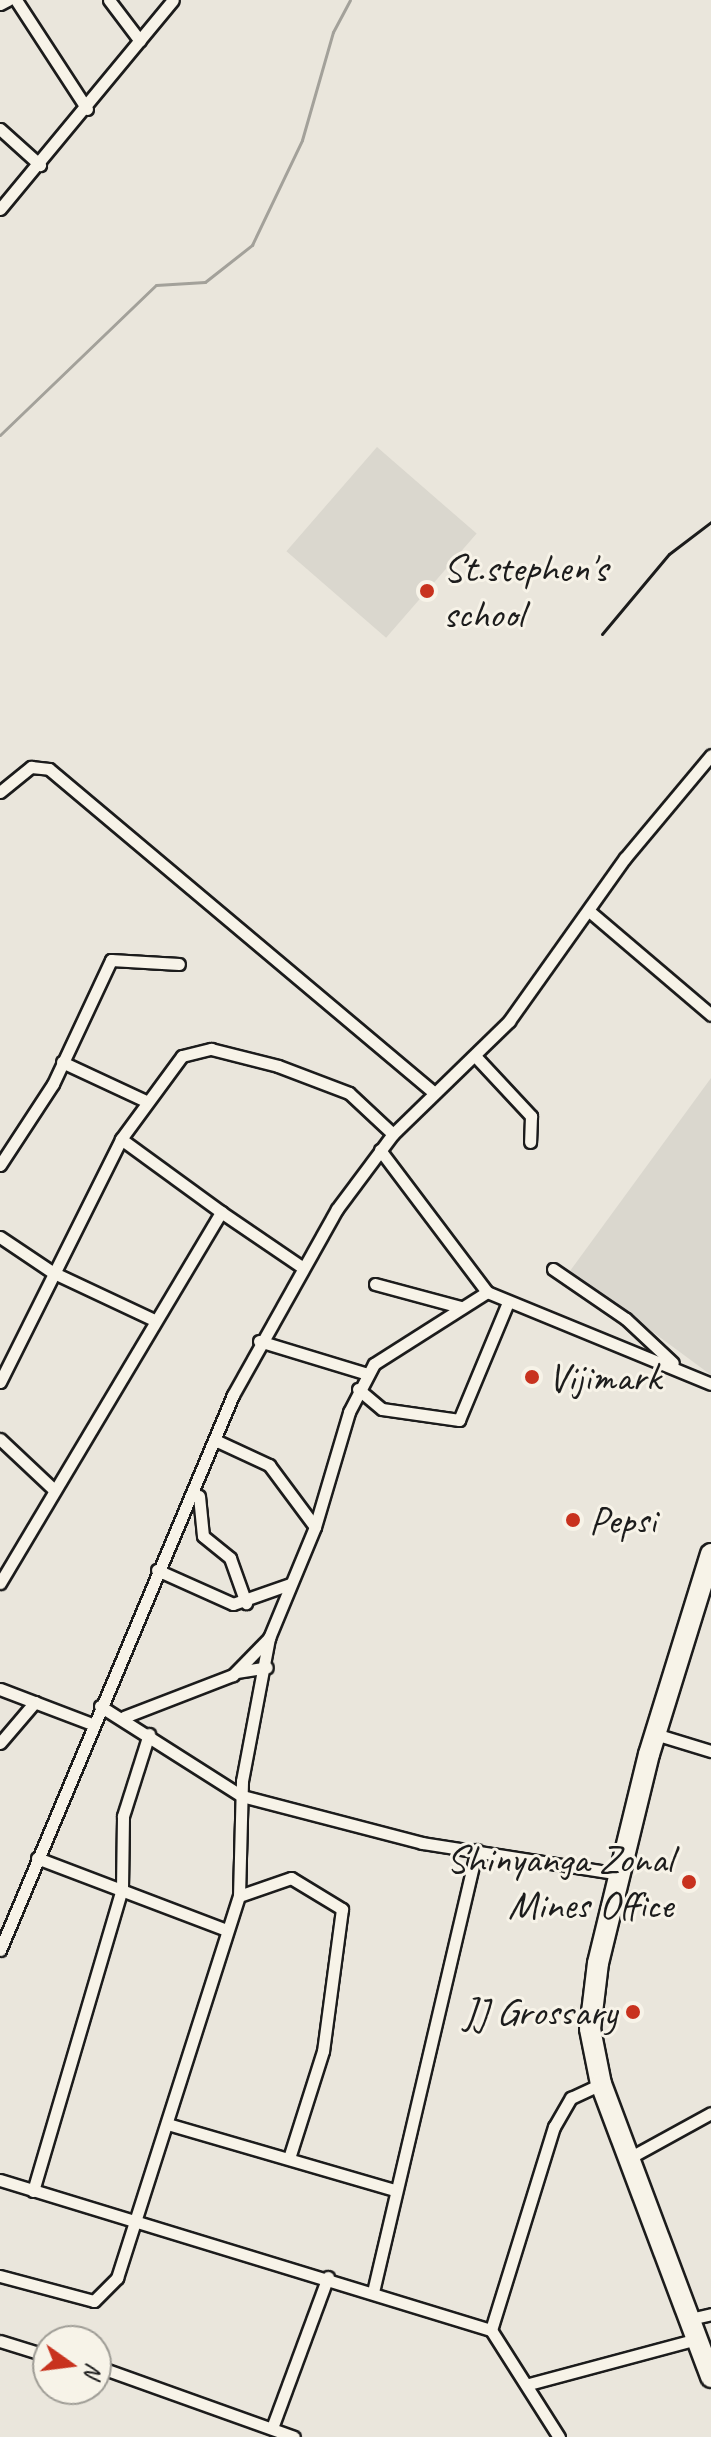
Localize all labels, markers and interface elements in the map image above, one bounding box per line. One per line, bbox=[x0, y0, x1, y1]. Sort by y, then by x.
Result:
place label: St.stephen's school bbox=[443, 544, 607, 638]
marker: St.stephen's school bbox=[418, 582, 436, 600]
place label: Vijimark bbox=[548, 1353, 661, 1401]
marker: Vijimark bbox=[523, 1368, 541, 1386]
place label: Pepsi bbox=[589, 1496, 656, 1544]
marker: Pepsi bbox=[564, 1511, 582, 1529]
place label: Shinyanga Zonal Mines Office bbox=[446, 1835, 673, 1929]
marker: Shinyanga Zonal Mines Office bbox=[680, 1873, 698, 1891]
place label: JJ Grossary bbox=[463, 1988, 617, 2036]
marker: JJ Grossary bbox=[624, 2003, 642, 2021]
north arrow bbox=[32, 2325, 112, 2405]
text: N bbox=[78, 2360, 109, 2380]

